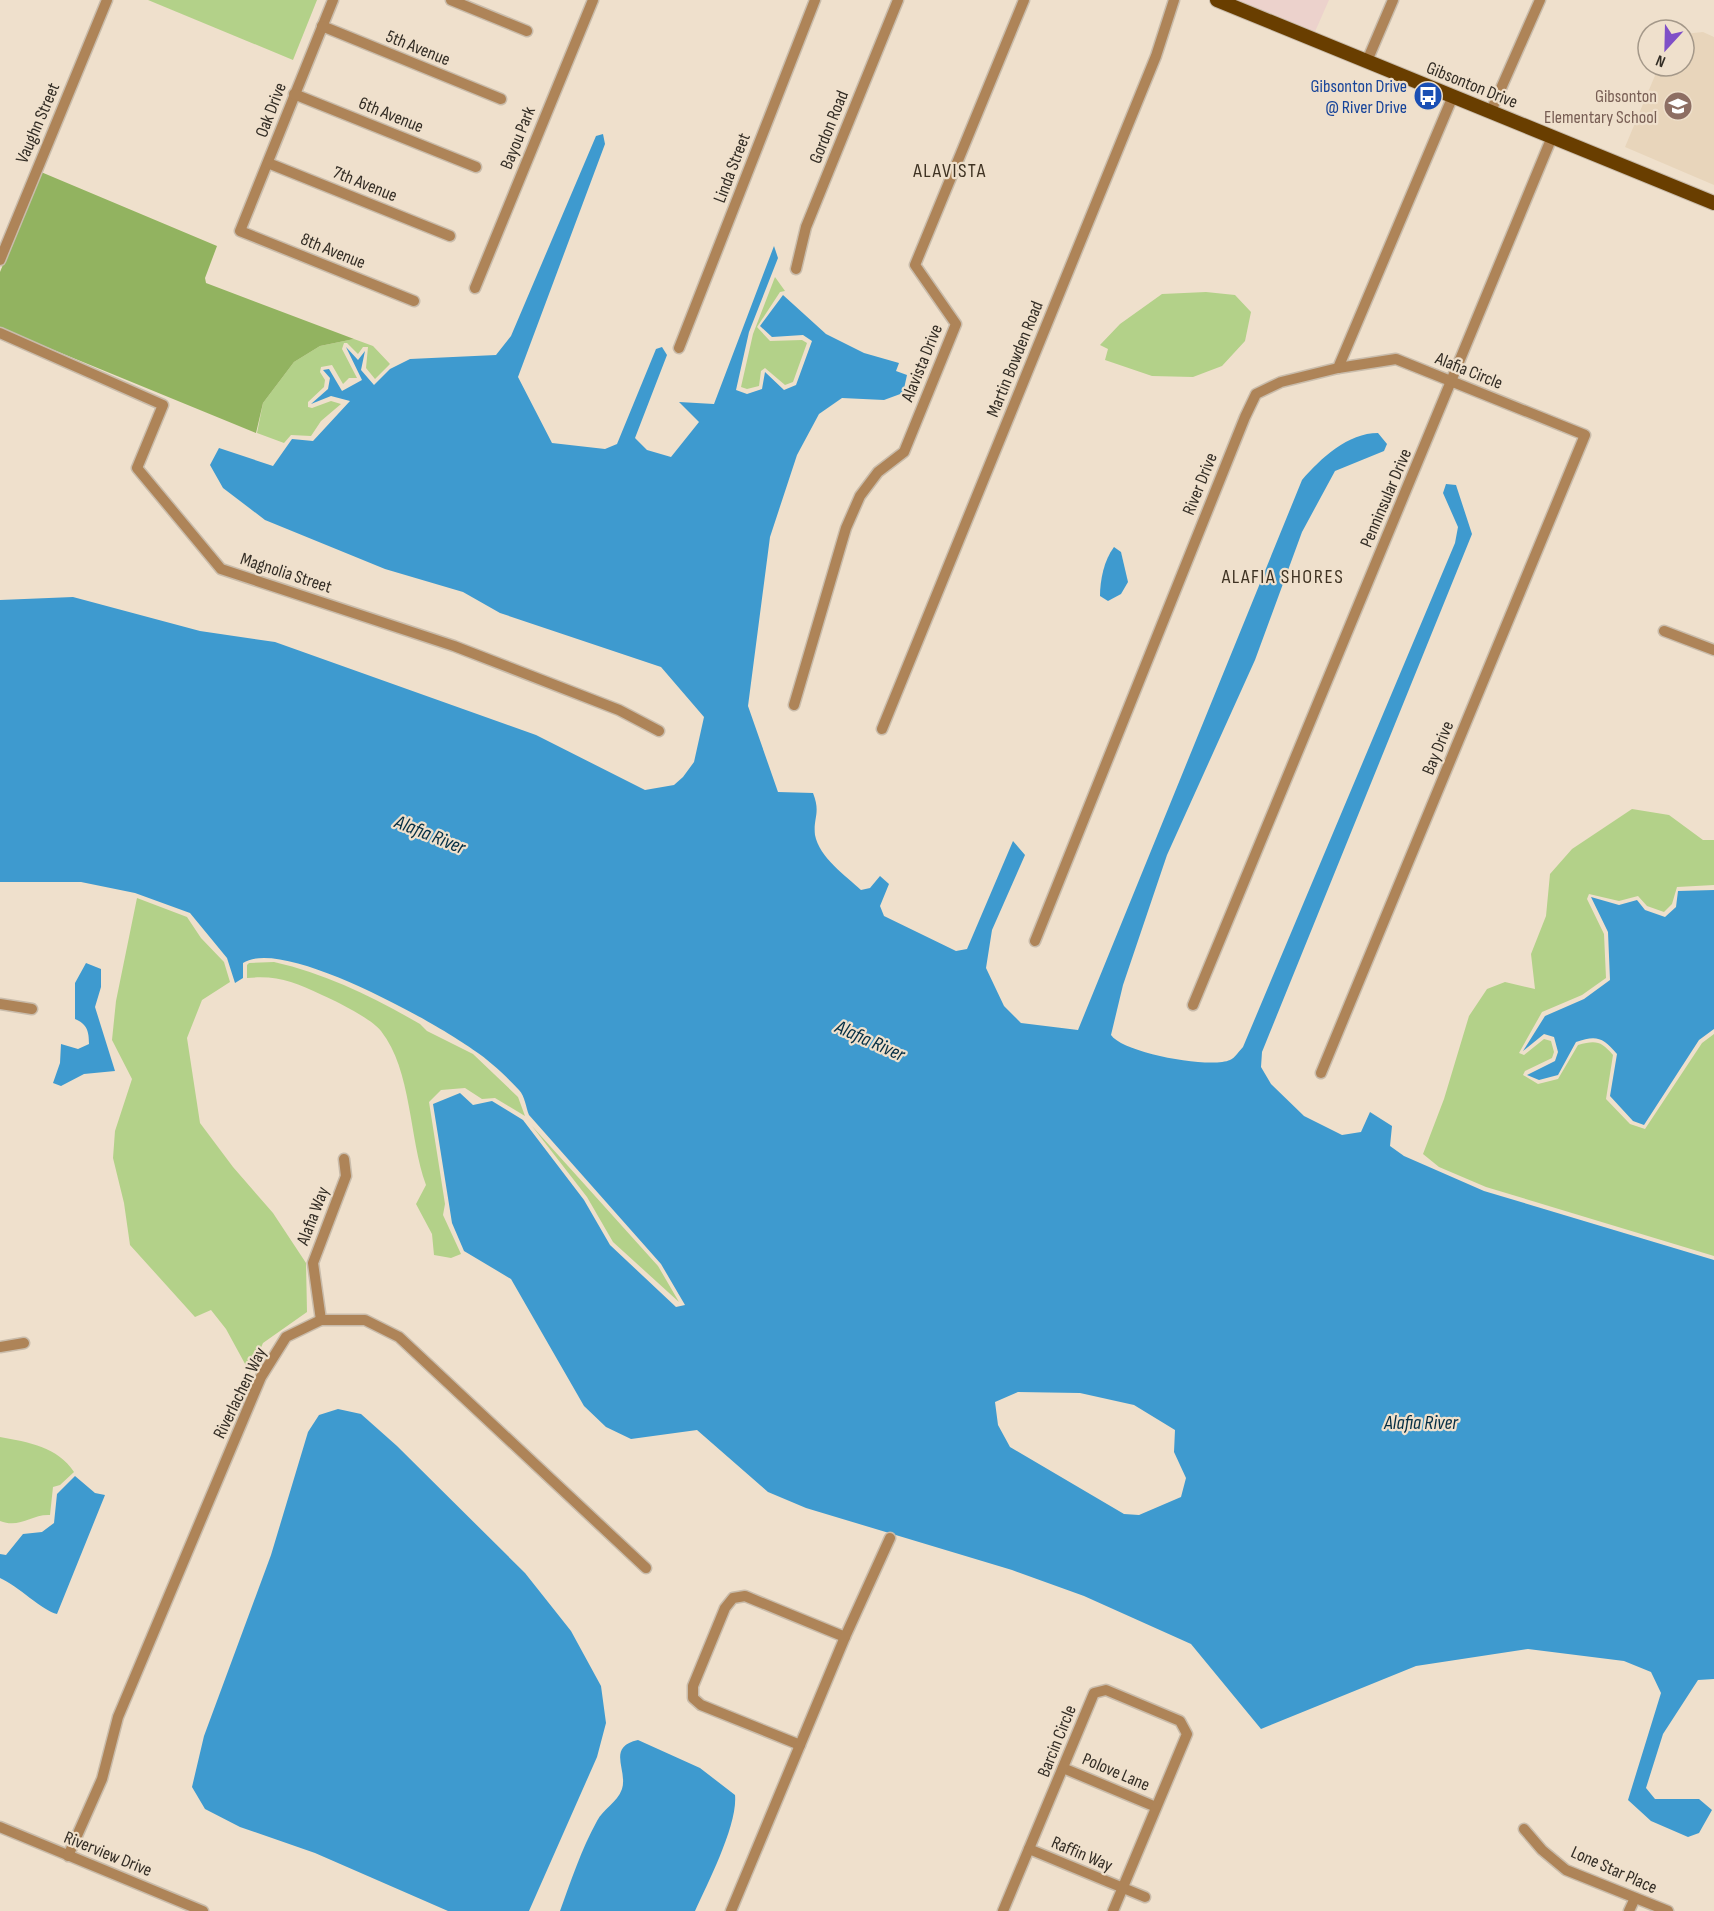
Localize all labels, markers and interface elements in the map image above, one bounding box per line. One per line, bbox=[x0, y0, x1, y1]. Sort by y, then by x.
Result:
north arrow bbox=[1636, 18, 1696, 78]
street label: 5th Avenue bbox=[383, 26, 453, 70]
text: N bbox=[1653, 50, 1668, 71]
street label: Gibsonton Drive bbox=[1423, 57, 1521, 113]
place label: Gibsonton Drive @ River Drive bbox=[1311, 76, 1407, 118]
street label: Vaughn Street bbox=[12, 79, 65, 166]
street label: Oak Drive bbox=[251, 80, 291, 140]
bus stop icon: Gibsonton Drive @ River Drive bbox=[1412, 80, 1444, 112]
place label: Gibsonton Elementary School bbox=[1544, 86, 1657, 128]
street label: Gordon Road bbox=[805, 87, 853, 167]
school or university icon: Gibsonton Elementary School bbox=[1662, 90, 1694, 122]
street label: 6th Avenue bbox=[356, 93, 426, 137]
street label: Bayou Park bbox=[496, 103, 540, 172]
street label: Linda Street bbox=[709, 130, 755, 206]
district label: ALAVISTA bbox=[912, 159, 987, 183]
street label: 7th Avenue bbox=[330, 162, 400, 206]
street label: 8th Avenue bbox=[298, 229, 368, 273]
street label: Martin Bowden Road bbox=[982, 298, 1048, 420]
street label: Alavista Drive bbox=[897, 321, 947, 406]
street label: Alafia Circle bbox=[1431, 348, 1506, 394]
street label: Penninsular Drive bbox=[1356, 446, 1416, 550]
street label: River Drive bbox=[1178, 450, 1222, 518]
street label: Magnolia Street bbox=[238, 548, 335, 598]
district label: ALAFIA SHORES bbox=[1221, 565, 1344, 589]
street label: Bay Drive bbox=[1418, 718, 1458, 778]
water label: Alafia River bbox=[390, 810, 470, 860]
water label: Alafia River bbox=[831, 1015, 910, 1068]
street label: Alafia Way bbox=[292, 1184, 334, 1249]
street label: Riverlachen Way bbox=[209, 1344, 271, 1442]
water label: Alafia River bbox=[1383, 1411, 1459, 1435]
street label: Barcin Circle bbox=[1033, 1702, 1081, 1780]
street label: Polove Lane bbox=[1079, 1748, 1153, 1796]
street label: Riverview Drive bbox=[61, 1827, 155, 1881]
street label: Raffin Way bbox=[1048, 1832, 1116, 1876]
street label: Lone Star Place bbox=[1568, 1842, 1660, 1898]

